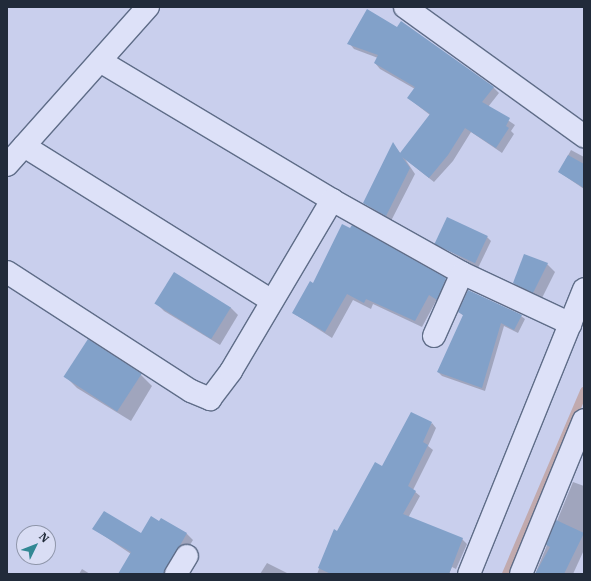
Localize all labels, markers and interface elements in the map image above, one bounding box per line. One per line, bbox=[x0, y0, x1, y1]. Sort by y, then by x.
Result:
north arrow bbox=[16, 525, 56, 565]
text: N bbox=[36, 530, 52, 545]

